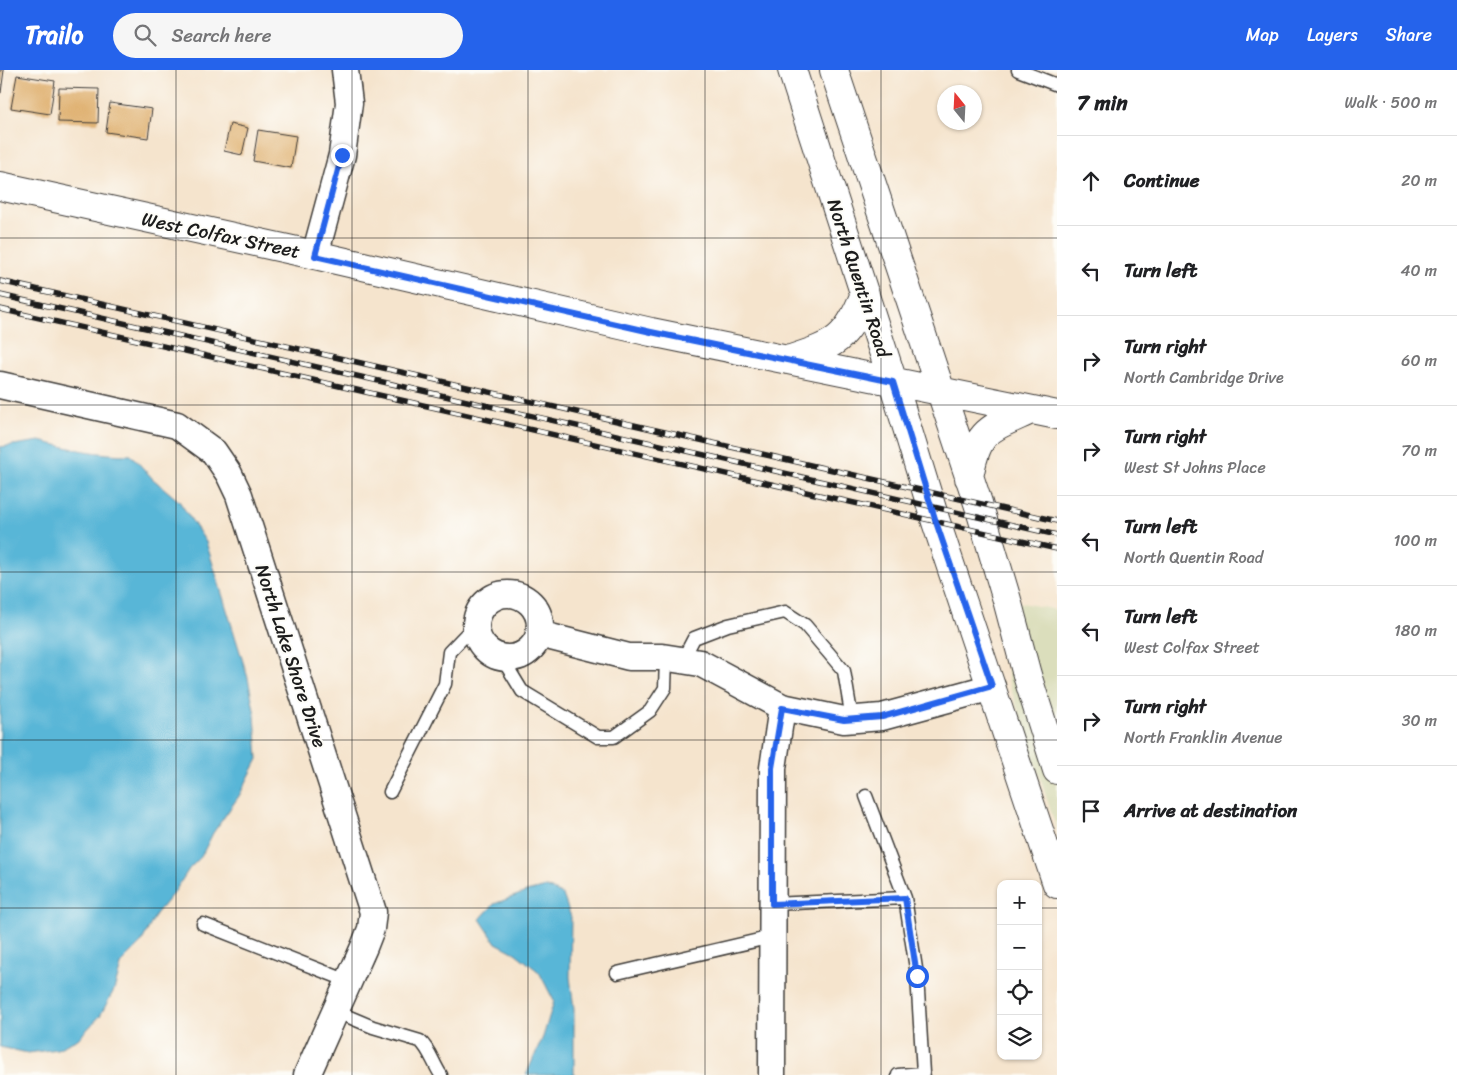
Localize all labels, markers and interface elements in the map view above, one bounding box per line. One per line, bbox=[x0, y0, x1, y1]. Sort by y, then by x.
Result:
search box bbox=[113, 13, 463, 58]
text: Trailo bbox=[25, 14, 83, 56]
text: Search here bbox=[171, 19, 272, 52]
text: Map bbox=[1246, 19, 1279, 51]
text: Layers bbox=[1307, 19, 1358, 51]
text: Share bbox=[1386, 19, 1432, 51]
icon: search bbox=[131, 21, 159, 49]
text: 7 min bbox=[1077, 84, 1128, 122]
north arrow bbox=[937, 85, 982, 130]
text: Walk · 500 m bbox=[1345, 88, 1437, 117]
route end bbox=[331, 144, 354, 167]
text: Continue bbox=[1124, 164, 1200, 197]
text: 20 m bbox=[1401, 166, 1437, 195]
icon: ahead bbox=[1077, 167, 1105, 195]
street label: North Quentin Road bbox=[818, 194, 901, 364]
street label: West Colfax Street bbox=[139, 202, 303, 268]
text: Turn left bbox=[1124, 254, 1197, 287]
text: 40 m bbox=[1400, 256, 1437, 285]
icon: left bbox=[1077, 257, 1105, 285]
text: Turn right bbox=[1124, 330, 1206, 363]
text: 60 m bbox=[1401, 346, 1437, 375]
icon: right bbox=[1077, 347, 1105, 375]
text: North Cambridge Drive bbox=[1124, 363, 1284, 392]
text: Turn right bbox=[1124, 420, 1206, 453]
text: 70 m bbox=[1401, 436, 1437, 465]
icon: right bbox=[1077, 437, 1105, 465]
text: West St Johns Place bbox=[1124, 453, 1266, 482]
text: Turn left bbox=[1124, 510, 1197, 543]
text: 100 m bbox=[1393, 526, 1437, 555]
icon: left bbox=[1077, 527, 1105, 555]
text: North Quentin Road bbox=[1124, 543, 1263, 572]
street label: North Lake Shore Drive bbox=[246, 560, 336, 752]
text: Turn left bbox=[1124, 600, 1197, 633]
text: 180 m bbox=[1394, 616, 1437, 645]
icon: left bbox=[1077, 617, 1105, 645]
text: West Colfax Street bbox=[1124, 633, 1260, 662]
text: Turn right bbox=[1124, 690, 1206, 723]
text: 30 m bbox=[1402, 706, 1437, 735]
icon: right bbox=[1077, 707, 1105, 735]
text: North Franklin Avenue bbox=[1124, 723, 1283, 752]
text: Arrive at destination bbox=[1124, 794, 1297, 827]
icon: arrive bbox=[1077, 797, 1105, 825]
map controls bbox=[997, 880, 1042, 1060]
button: + bbox=[997, 880, 1042, 925]
button: − bbox=[997, 925, 1042, 970]
route start bbox=[906, 965, 929, 988]
button: locate bbox=[997, 970, 1042, 1015]
button: layers bbox=[997, 1015, 1042, 1060]

